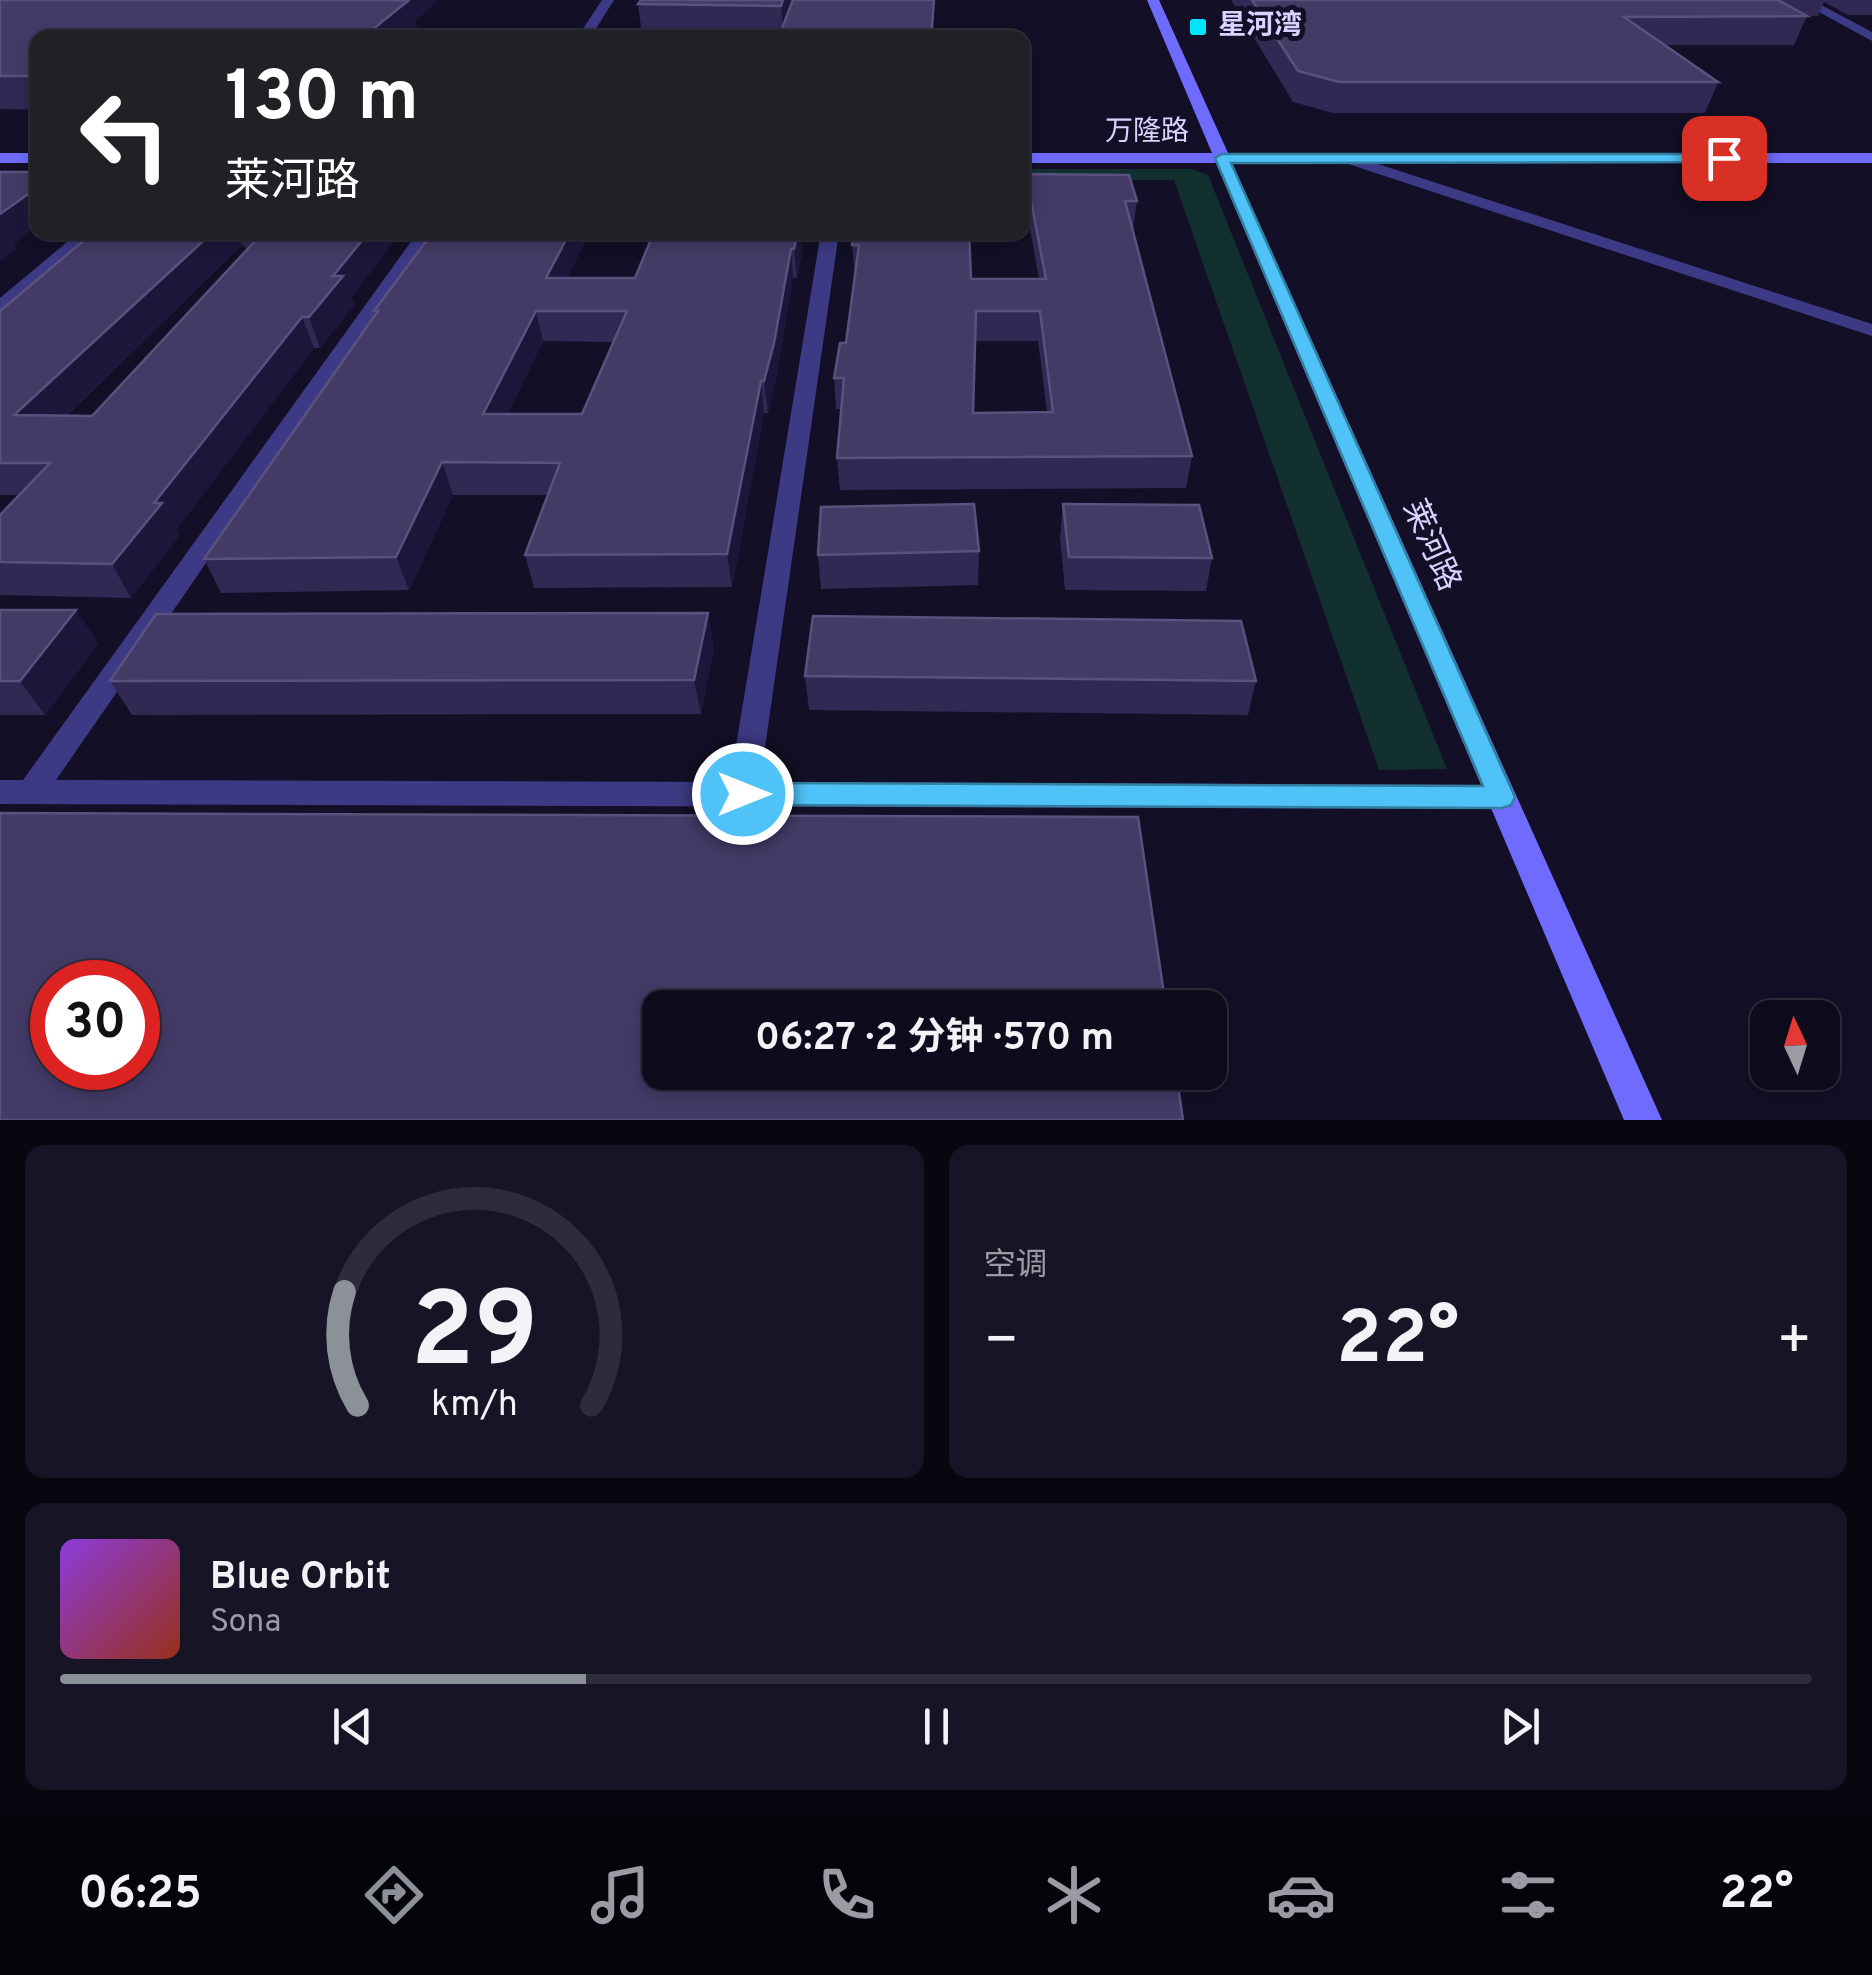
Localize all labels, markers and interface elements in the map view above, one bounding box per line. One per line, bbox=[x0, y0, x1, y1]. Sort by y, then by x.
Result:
place label: 星河湾 bbox=[1218, 9, 1302, 45]
marker: 星河湾 bbox=[1187, 16, 1209, 38]
text: 130 m bbox=[225, 56, 419, 145]
icon: left bbox=[60, 70, 190, 200]
street label: 万隆路 bbox=[1105, 115, 1189, 151]
pin bbox=[1682, 116, 1767, 201]
icon: arrive bbox=[1697, 131, 1752, 186]
text: 莱河路 bbox=[225, 155, 360, 212]
street label: 莱河路 bbox=[1392, 494, 1468, 598]
position arrow bbox=[691, 742, 795, 846]
speed limit sign: 30 bbox=[30, 960, 160, 1090]
north arrow bbox=[1750, 1000, 1840, 1090]
map controls bbox=[1750, 1000, 1840, 1090]
text: 06:27 · 2 分钟 · 570 m bbox=[755, 1015, 1114, 1064]
text: 空调 bbox=[984, 1247, 1048, 1287]
text: 29 bbox=[410, 1271, 538, 1403]
text: 22° bbox=[1336, 1295, 1459, 1390]
text: − bbox=[984, 1308, 1019, 1378]
text: + bbox=[1777, 1308, 1812, 1378]
text: km/h bbox=[431, 1383, 518, 1429]
text: Blue Orbit bbox=[210, 1554, 391, 1603]
text: Sona bbox=[210, 1603, 281, 1643]
icon: previous bbox=[325, 1699, 380, 1754]
icon: pause bbox=[909, 1699, 964, 1754]
icon: next bbox=[1493, 1699, 1548, 1754]
icon: directions bbox=[359, 1860, 429, 1930]
icon: music bbox=[585, 1860, 655, 1930]
icon: phone bbox=[812, 1860, 882, 1930]
icon: climate bbox=[1039, 1860, 1109, 1930]
icon: car bbox=[1266, 1860, 1336, 1930]
icon: filters bbox=[1493, 1860, 1563, 1930]
text: 06:25 bbox=[78, 1867, 202, 1924]
text: 22° bbox=[1720, 1867, 1794, 1924]

